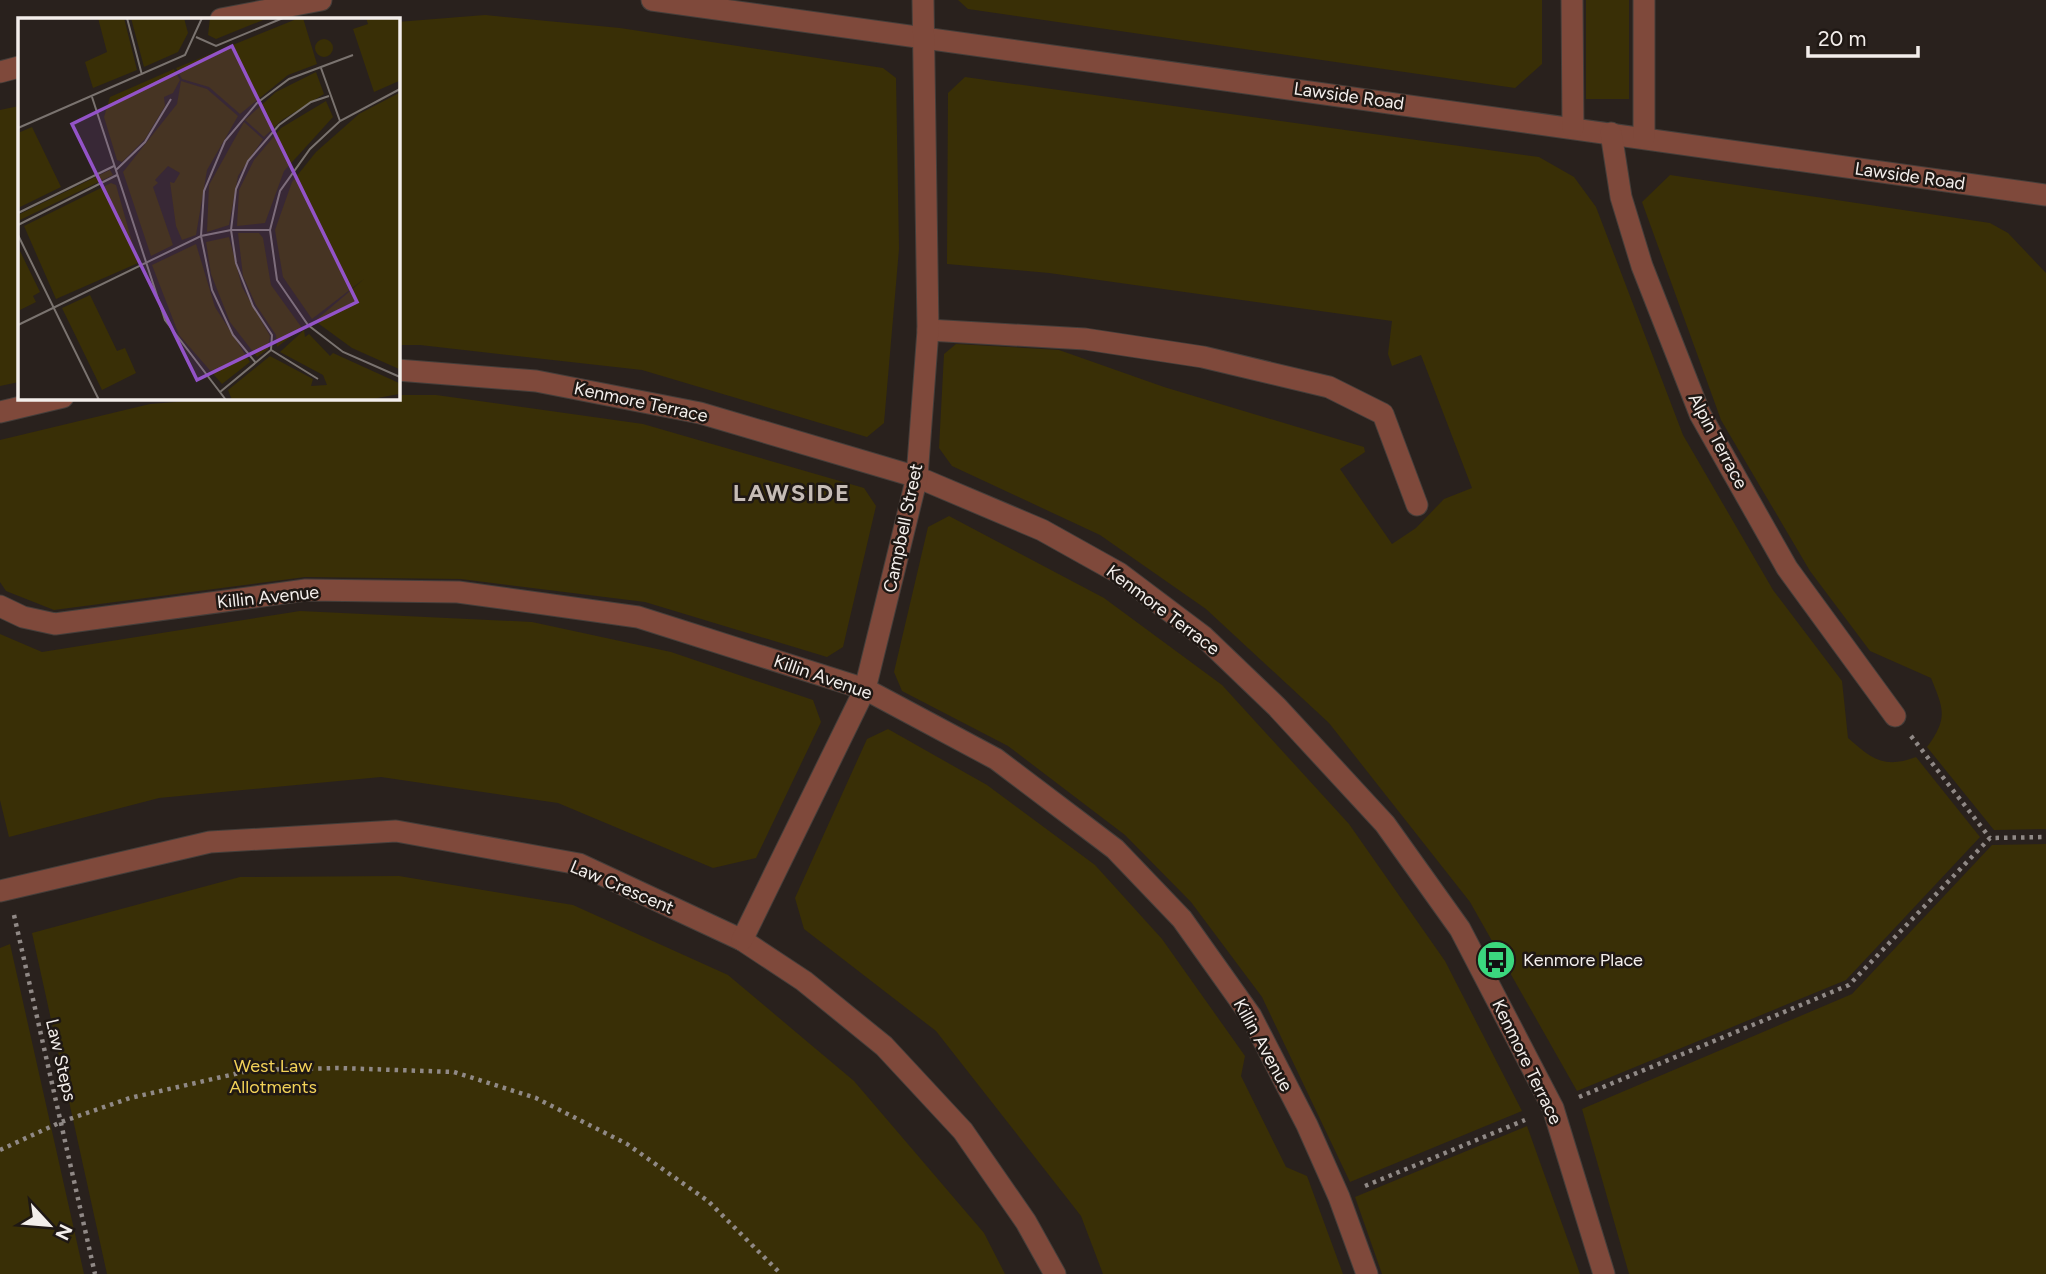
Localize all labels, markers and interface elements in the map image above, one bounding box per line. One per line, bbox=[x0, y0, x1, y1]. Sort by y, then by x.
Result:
scale bar bbox=[1808, 14, 1918, 58]
inset map bbox=[18, 18, 399, 399]
text: 20 m bbox=[1818, 26, 1866, 51]
street label: Lawside Road bbox=[1292, 77, 1406, 115]
street label: Lawside Road bbox=[1853, 157, 1967, 195]
street label: Kenmore Terrace bbox=[572, 377, 710, 427]
street label: Alpin Terrace bbox=[1684, 389, 1752, 493]
street label: Campbell Street bbox=[879, 461, 927, 594]
district label: LAWSIDE bbox=[733, 478, 851, 507]
street label: Kenmore Terrace bbox=[1102, 560, 1224, 660]
street label: Killin Avenue bbox=[216, 581, 320, 613]
street label: Killin Avenue bbox=[771, 650, 875, 704]
street label: Law Crescent bbox=[567, 855, 677, 919]
bus stop icon: Kenmore Place bbox=[1475, 939, 1517, 981]
place label: Kenmore Place bbox=[1523, 949, 1643, 971]
street label: Killin Avenue bbox=[1229, 995, 1298, 1095]
street label: Kenmore Terrace bbox=[1487, 996, 1567, 1128]
street label: Law Steps bbox=[41, 1017, 81, 1103]
park label: West Law Allotments bbox=[229, 1055, 317, 1098]
north arrow bbox=[14, 1190, 84, 1260]
text: N bbox=[50, 1221, 77, 1244]

